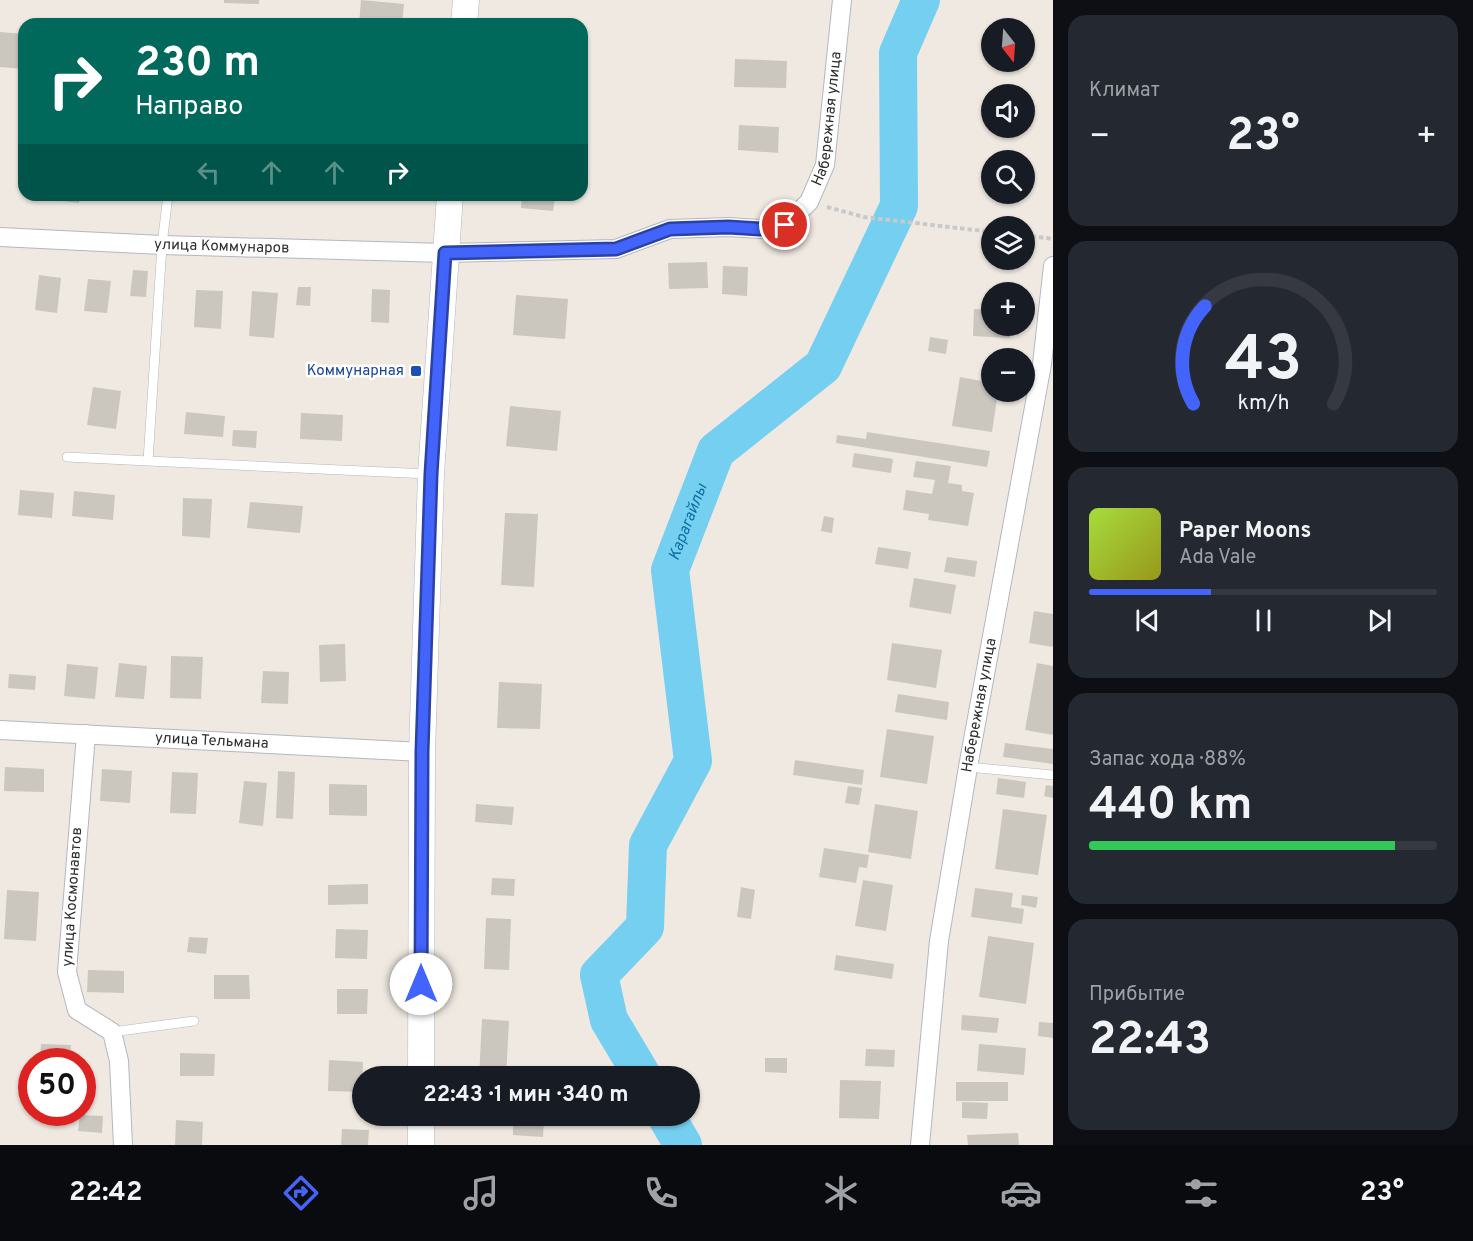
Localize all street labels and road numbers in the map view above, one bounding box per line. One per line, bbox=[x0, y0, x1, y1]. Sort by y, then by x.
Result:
street label: Набережная улица bbox=[808, 50, 846, 189]
street label: улица Коммунаров bbox=[154, 235, 290, 258]
street label: Набережная улица bbox=[958, 637, 1001, 774]
street label: улица Тельмана bbox=[154, 729, 269, 753]
street label: улица Космонавтов bbox=[59, 827, 87, 967]

